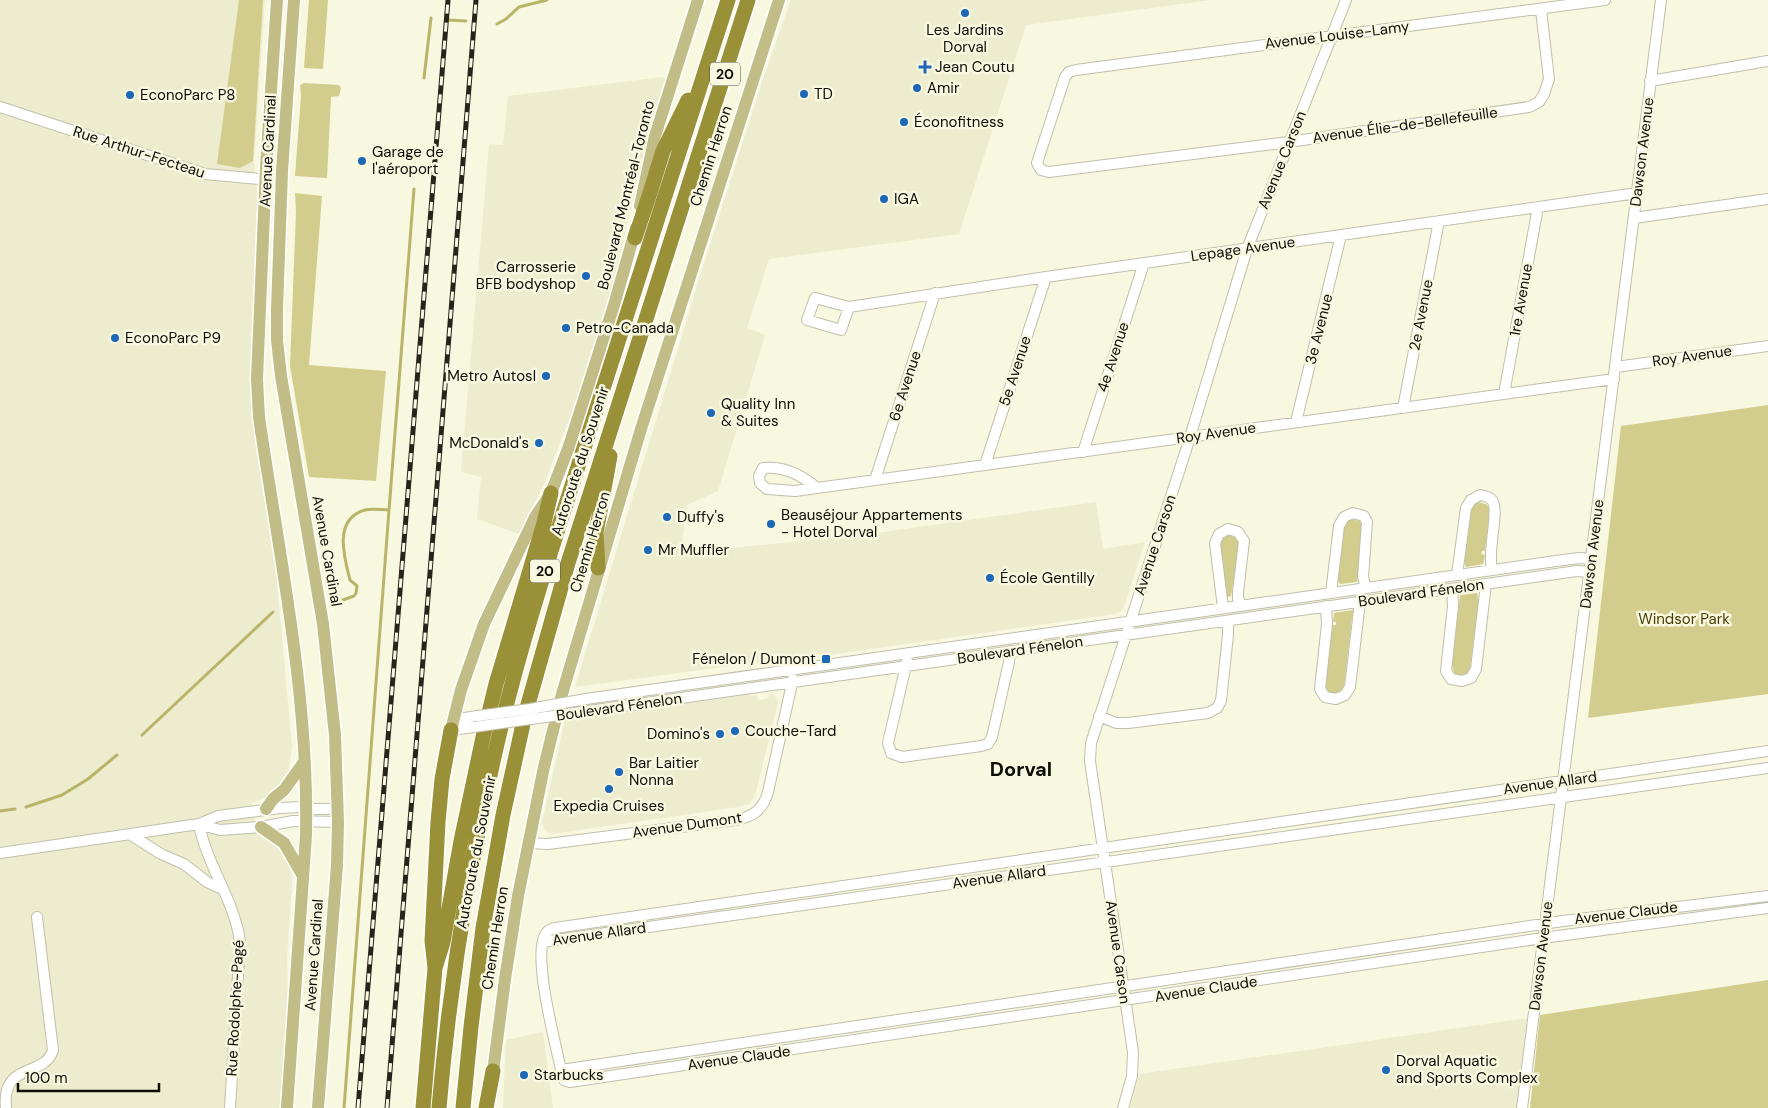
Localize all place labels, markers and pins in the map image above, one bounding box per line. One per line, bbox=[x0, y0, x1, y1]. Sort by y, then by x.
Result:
marker: Les Jardins Dorval bbox=[959, 7, 971, 19]
place label: Les Jardins Dorval bbox=[926, 20, 1004, 57]
place label: Jean Coutu bbox=[935, 57, 1015, 77]
marker: Jean Coutu bbox=[919, 61, 931, 73]
place label: Amir bbox=[927, 78, 960, 98]
marker: Amir bbox=[911, 82, 923, 94]
place label: TD bbox=[814, 84, 833, 104]
place label: EconoParc P8 bbox=[140, 85, 235, 105]
marker: TD bbox=[798, 88, 810, 100]
marker: EconoParc P8 bbox=[124, 89, 136, 101]
place label: Éconofitness bbox=[914, 112, 1004, 132]
marker: Éconofitness bbox=[898, 116, 910, 128]
place label: Garage de l'aéroport bbox=[372, 142, 444, 179]
marker: Garage de l'aéroport bbox=[356, 155, 368, 167]
place label: IGA bbox=[894, 189, 919, 209]
marker: IGA bbox=[878, 193, 890, 205]
place label: Carrosserie BFB bodyshop bbox=[476, 257, 576, 294]
marker: Carrosserie BFB bodyshop bbox=[580, 270, 592, 282]
place label: Petro-Canada bbox=[576, 318, 674, 338]
marker: Petro-Canada bbox=[560, 322, 572, 334]
place label: EconoParc P9 bbox=[125, 328, 221, 348]
marker: EconoParc P9 bbox=[109, 332, 121, 344]
place label: Metro Autosl bbox=[447, 366, 536, 386]
marker: Metro Autosl bbox=[540, 370, 552, 382]
place label: Quality Inn & Suites bbox=[721, 394, 795, 431]
marker: Quality Inn & Suites bbox=[705, 407, 717, 419]
place label: McDonald's bbox=[449, 433, 529, 453]
marker: McDonald's bbox=[533, 437, 545, 449]
place label: Beauséjour Appartements - Hotel Dorval bbox=[781, 505, 963, 542]
place label: Duffy's bbox=[677, 507, 724, 527]
marker: Duffy's bbox=[661, 511, 673, 523]
marker: Beauséjour Appartements - Hotel Dorval bbox=[765, 518, 777, 530]
place label: Mr Muffler bbox=[658, 540, 729, 560]
marker: Mr Muffler bbox=[642, 544, 654, 556]
place label: École Gentilly bbox=[1000, 568, 1095, 588]
marker: École Gentilly bbox=[984, 572, 996, 584]
place label: Fénelon / Dumont bbox=[692, 649, 816, 669]
marker: Fénelon / Dumont bbox=[820, 653, 832, 665]
place label: Couche-Tard bbox=[745, 721, 836, 741]
place label: Domino's bbox=[647, 724, 710, 744]
marker: Couche-Tard bbox=[729, 725, 741, 737]
marker: Domino's bbox=[714, 728, 726, 740]
place label: Bar Laitier Nonna bbox=[629, 753, 699, 790]
marker: Bar Laitier Nonna bbox=[613, 766, 625, 778]
marker: Expedia Cruises bbox=[603, 783, 615, 795]
place label: Expedia Cruises bbox=[553, 796, 665, 816]
place label: Dorval Aquatic and Sports Complex bbox=[1396, 1051, 1538, 1088]
marker: Dorval Aquatic and Sports Complex bbox=[1380, 1064, 1392, 1076]
place label: Starbucks bbox=[534, 1065, 604, 1085]
marker: Starbucks bbox=[518, 1069, 530, 1081]

